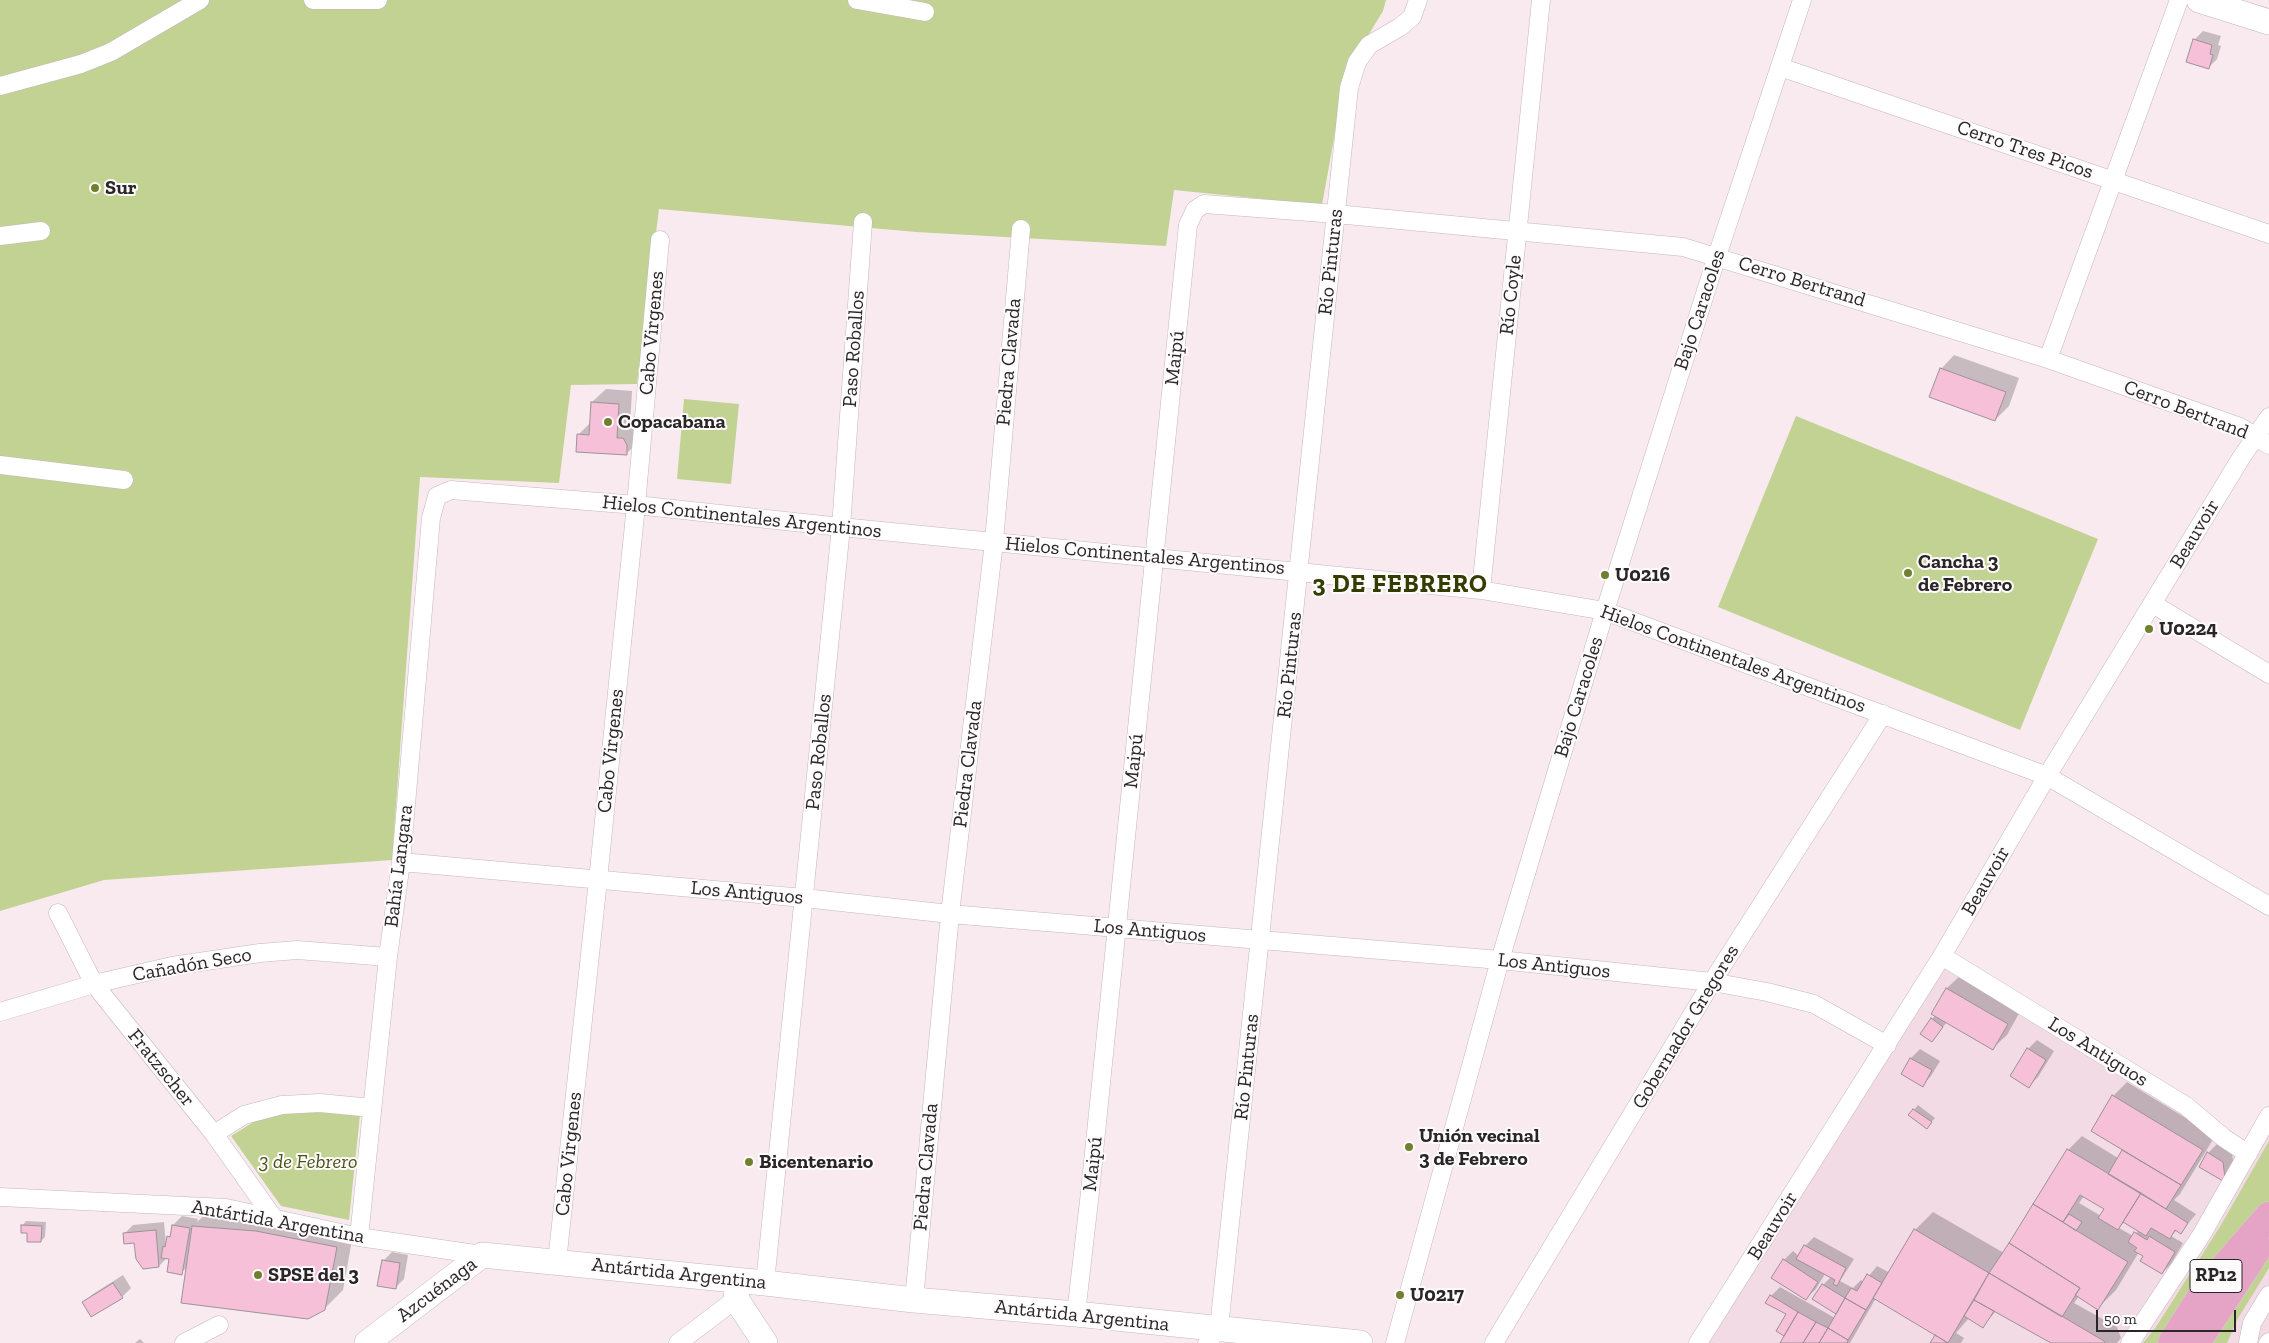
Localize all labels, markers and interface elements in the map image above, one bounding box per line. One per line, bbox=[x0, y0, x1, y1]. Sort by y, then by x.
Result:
street label: Cerro Tres Picos bbox=[1954, 115, 2096, 185]
place label: Sur bbox=[105, 176, 137, 200]
marker: Sur bbox=[89, 182, 101, 194]
street label: Río Pinturas bbox=[1313, 208, 1349, 316]
street label: Bajo Caracoles bbox=[1669, 247, 1731, 373]
street label: Cerro Bertrand bbox=[1736, 251, 1868, 313]
street label: Río Coyle bbox=[1495, 254, 1527, 336]
street label: Cabo Virgenes bbox=[635, 270, 669, 396]
street label: Paso Roballos bbox=[838, 290, 870, 408]
street label: Piedra Clavada bbox=[991, 297, 1027, 427]
street label: Maipú bbox=[1160, 329, 1190, 387]
street label: Cerro Bertrand bbox=[2120, 375, 2252, 445]
place label: Copacabana bbox=[618, 410, 726, 434]
marker: Copacabana bbox=[602, 416, 614, 428]
street label: Hielos Continentales Argentinos bbox=[601, 490, 883, 544]
street label: Beauvoir bbox=[2165, 495, 2225, 573]
street label: Hielos Continentales Argentinos bbox=[1004, 532, 1286, 580]
place label: Cancha 3 de Febrero bbox=[1918, 550, 2012, 597]
place label: U0216 bbox=[1615, 563, 1670, 587]
marker: Cancha 3 de Febrero bbox=[1902, 567, 1914, 579]
marker: U0216 bbox=[1599, 569, 1611, 581]
district label: 3 DE FEBRERO bbox=[1311, 570, 1489, 600]
street label: Hielos Continentales Argentinos bbox=[1597, 600, 1869, 718]
street label: Río Pinturas bbox=[1272, 611, 1308, 719]
place label: U0224 bbox=[2159, 617, 2218, 641]
marker: U0224 bbox=[2143, 623, 2155, 635]
street label: Bajo Caracoles bbox=[1549, 634, 1609, 760]
street label: Cabo Virgenes bbox=[593, 688, 629, 814]
street label: Paso Roballos bbox=[801, 693, 837, 811]
street label: Piedra Clavada bbox=[948, 699, 988, 829]
street label: Maipú bbox=[1119, 732, 1149, 790]
street label: Bahía Langara bbox=[380, 803, 418, 929]
street label: Beauvoir bbox=[1957, 842, 2015, 920]
street label: Los Antiguos bbox=[690, 876, 804, 910]
street label: Los Antiguos bbox=[1093, 914, 1207, 948]
street label: Gobernador Gregores bbox=[1627, 941, 1745, 1113]
street label: Cañadón Seco bbox=[131, 943, 253, 987]
street label: Los Antiguos bbox=[1497, 948, 1611, 984]
street label: Los Antiguos bbox=[2044, 1012, 2152, 1092]
street label: Río Pinturas bbox=[1229, 1013, 1265, 1121]
street label: Fratzscher bbox=[122, 1024, 200, 1112]
street label: Cabo Virgenes bbox=[551, 1091, 587, 1217]
street label: Piedra Clavada bbox=[908, 1102, 944, 1232]
place label: Unión vecinal 3 de Febrero bbox=[1419, 1124, 1540, 1171]
street label: Maipú bbox=[1078, 1135, 1108, 1193]
marker: Unión vecinal 3 de Febrero bbox=[1403, 1141, 1415, 1153]
park label: 3 de Febrero bbox=[258, 1150, 358, 1174]
place label: Bicentenario bbox=[759, 1150, 873, 1174]
marker: Bicentenario bbox=[743, 1156, 755, 1168]
street label: Beauvoir bbox=[1743, 1187, 1803, 1265]
street label: Antártida Argentina bbox=[190, 1195, 366, 1249]
street label: Azcuénaga bbox=[392, 1252, 482, 1328]
street label: Antártida Argentina bbox=[591, 1253, 767, 1295]
road number: RP12 bbox=[2190, 1260, 2242, 1292]
place label: SPSE del 3 bbox=[268, 1263, 359, 1287]
marker: SPSE del 3 bbox=[252, 1269, 264, 1281]
place label: U0217 bbox=[1410, 1283, 1464, 1307]
marker: U0217 bbox=[1394, 1289, 1406, 1301]
street label: Antártida Argentina bbox=[994, 1295, 1170, 1337]
scale bar bbox=[2099, 1300, 2239, 1332]
text: 50 m bbox=[2104, 1310, 2137, 1328]

